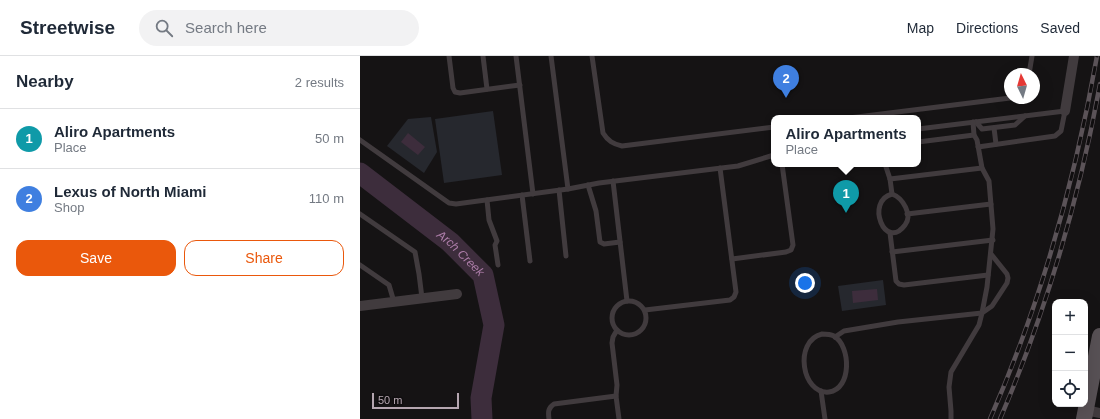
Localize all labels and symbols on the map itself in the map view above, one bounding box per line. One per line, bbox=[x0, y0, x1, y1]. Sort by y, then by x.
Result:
pin: 2 bbox=[773, 65, 799, 98]
north arrow bbox=[1004, 68, 1040, 104]
pin: 1 bbox=[833, 180, 859, 213]
water label: Arch Creek bbox=[433, 227, 488, 280]
your location bbox=[795, 273, 815, 293]
scale bar bbox=[372, 391, 459, 410]

